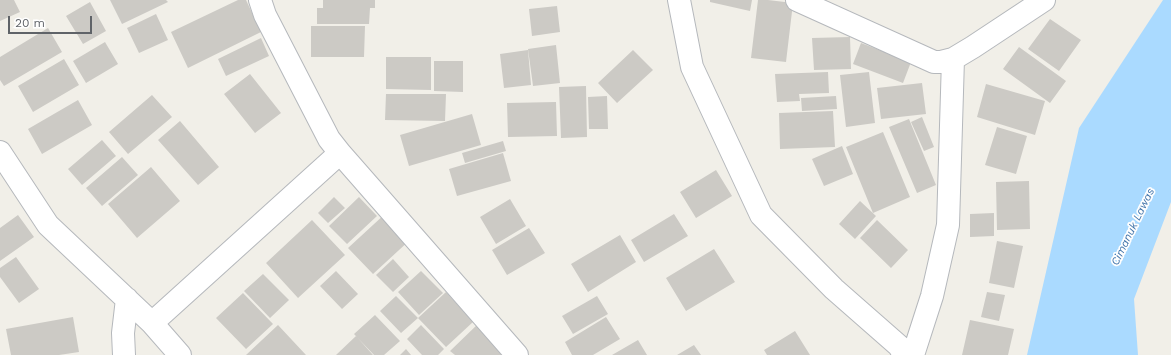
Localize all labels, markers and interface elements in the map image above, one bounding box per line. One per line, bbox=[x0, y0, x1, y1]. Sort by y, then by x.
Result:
scale bar bbox=[10, 8, 94, 34]
text: 20 m bbox=[15, 16, 45, 30]
water label: Cimanuk Lawas bbox=[1109, 186, 1157, 268]

